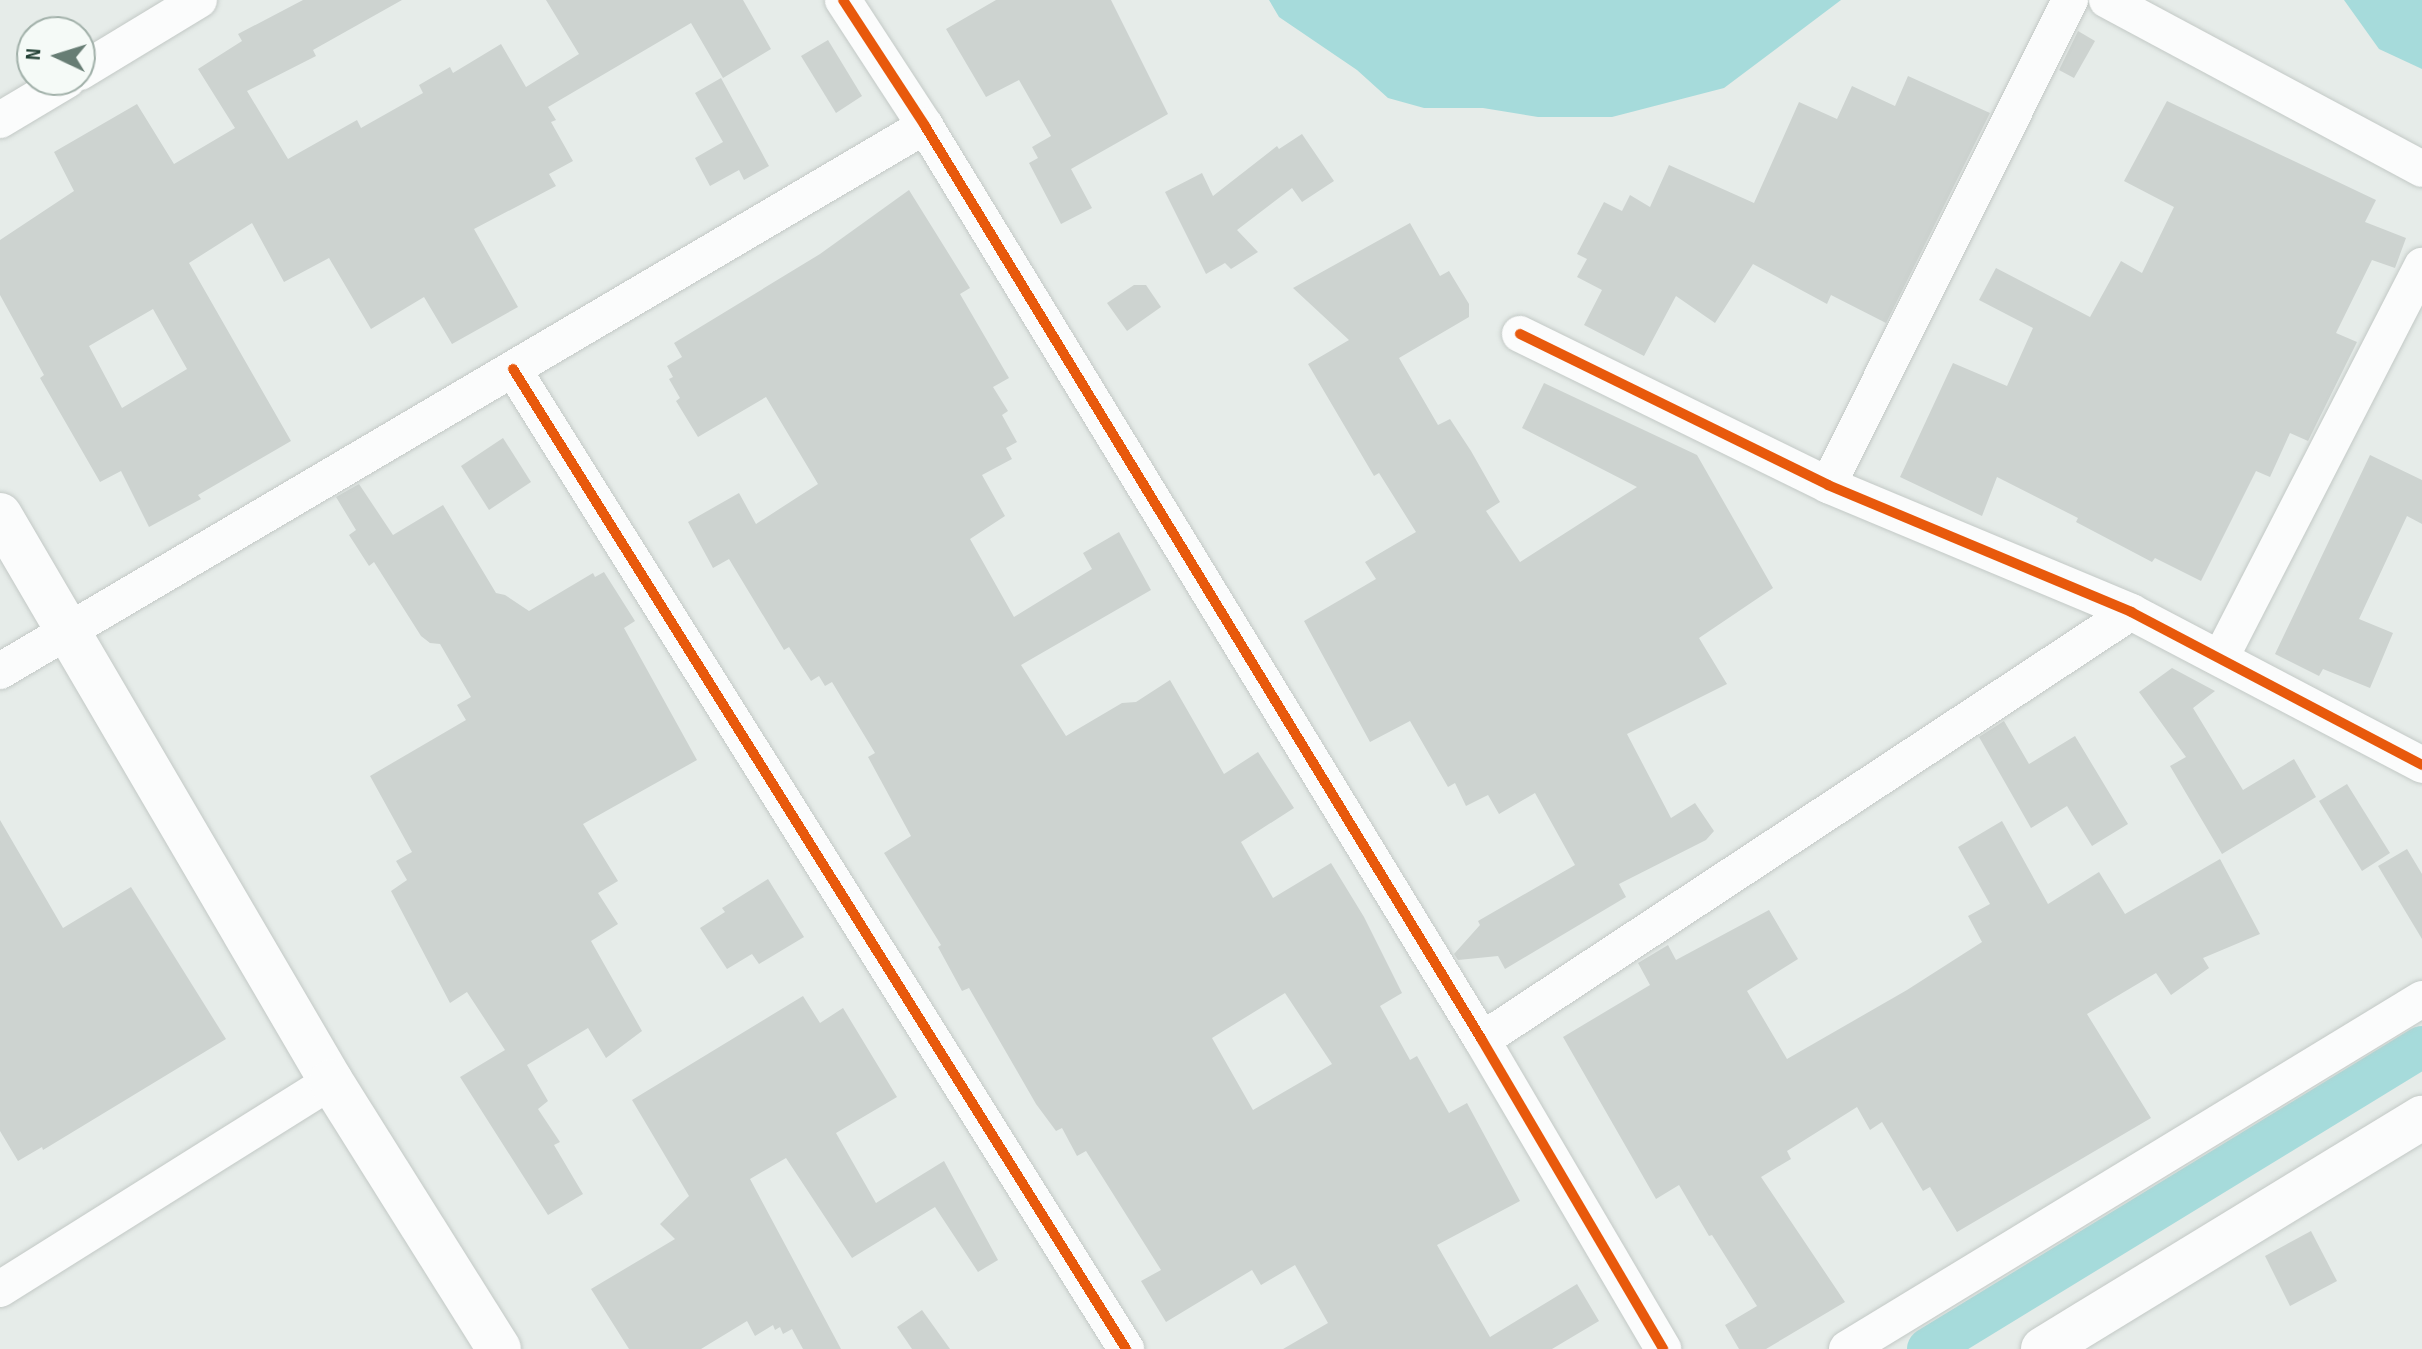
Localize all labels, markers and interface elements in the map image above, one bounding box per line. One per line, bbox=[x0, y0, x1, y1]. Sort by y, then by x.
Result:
north arrow bbox=[16, 16, 96, 96]
text: N bbox=[20, 48, 47, 61]

